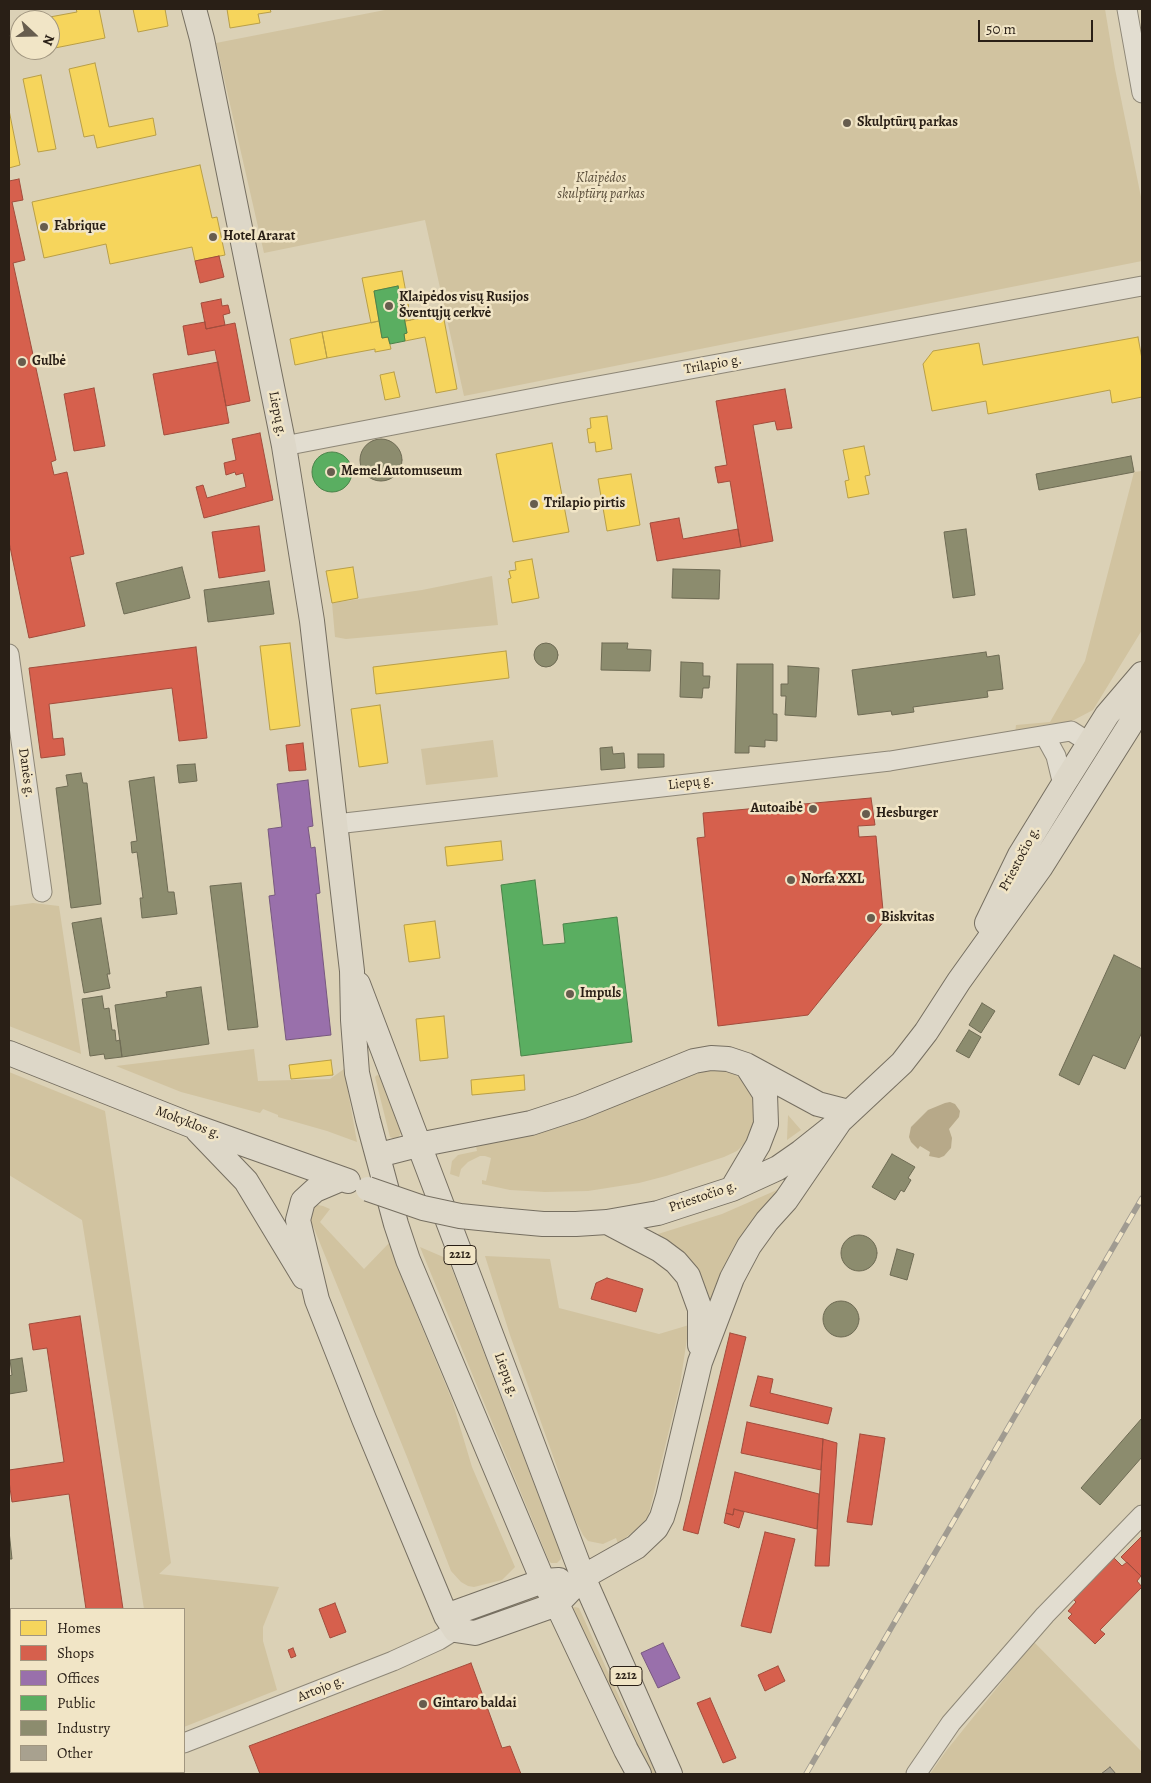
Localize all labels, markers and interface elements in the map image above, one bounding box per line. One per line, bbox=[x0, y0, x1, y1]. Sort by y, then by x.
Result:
north arrow bbox=[10, 10, 60, 60]
scale bar bbox=[981, 10, 1096, 42]
text: 50 m bbox=[986, 19, 1016, 39]
text: N bbox=[38, 32, 59, 48]
place label: Skulptūrų parkas bbox=[857, 115, 958, 131]
marker: Skulptūrų parkas bbox=[841, 117, 853, 129]
park label: Klaipėdos skulptūrų parkas bbox=[557, 171, 645, 203]
place label: Fabrique bbox=[54, 219, 106, 235]
marker: Fabrique bbox=[38, 221, 50, 233]
place label: Hotel Ararat bbox=[223, 229, 295, 245]
marker: Hotel Ararat bbox=[207, 231, 219, 243]
place label: Klaipėdos visų Rusijos Šventųjų cerkvė bbox=[399, 290, 529, 322]
marker: Klaipėdos visų Rusijos Šventųjų cerkvė bbox=[383, 300, 395, 312]
street label: Trilapio g. bbox=[683, 352, 743, 378]
place label: Gulbė bbox=[32, 354, 66, 370]
marker: Gulbė bbox=[16, 356, 28, 368]
street label: Liepų g. bbox=[264, 390, 290, 438]
place label: Memel Automuseum bbox=[341, 464, 462, 480]
marker: Memel Automuseum bbox=[325, 466, 337, 478]
place label: Trilapio pirtis bbox=[544, 496, 625, 512]
marker: Trilapio pirtis bbox=[528, 498, 540, 510]
street label: Danės g. bbox=[14, 747, 38, 799]
street label: Liepų g. bbox=[667, 772, 715, 794]
place label: Autoaibė bbox=[751, 801, 803, 817]
marker: Autoaibė bbox=[807, 803, 819, 815]
place label: Hesburger bbox=[876, 806, 938, 822]
marker: Hesburger bbox=[860, 808, 872, 820]
street label: Priestočio g. bbox=[996, 824, 1044, 894]
place label: Norfa XXL bbox=[801, 872, 864, 888]
marker: Norfa XXL bbox=[785, 874, 797, 886]
place label: Biskvitas bbox=[881, 910, 934, 926]
marker: Biskvitas bbox=[865, 912, 877, 924]
place label: Impuls bbox=[580, 986, 621, 1002]
marker: Impuls bbox=[564, 988, 576, 1000]
street label: Mokyklos g. bbox=[153, 1103, 223, 1143]
street label: Priestočio g. bbox=[667, 1177, 739, 1217]
road number: 2212 bbox=[444, 1246, 476, 1264]
street label: Liepų g. bbox=[490, 1350, 522, 1400]
legend bbox=[10, 1608, 185, 1773]
text: Homes bbox=[57, 1618, 101, 1638]
text: Shops bbox=[57, 1643, 94, 1663]
road number: 2212 bbox=[610, 1666, 642, 1685]
text: Offices bbox=[57, 1668, 100, 1688]
street label: Artojo g. bbox=[295, 1672, 347, 1706]
text: Public bbox=[57, 1693, 95, 1713]
place label: Gintaro baldai bbox=[433, 1696, 517, 1712]
marker: Gintaro baldai bbox=[417, 1698, 429, 1710]
text: Industry bbox=[57, 1718, 110, 1738]
text: Other bbox=[57, 1743, 93, 1763]

